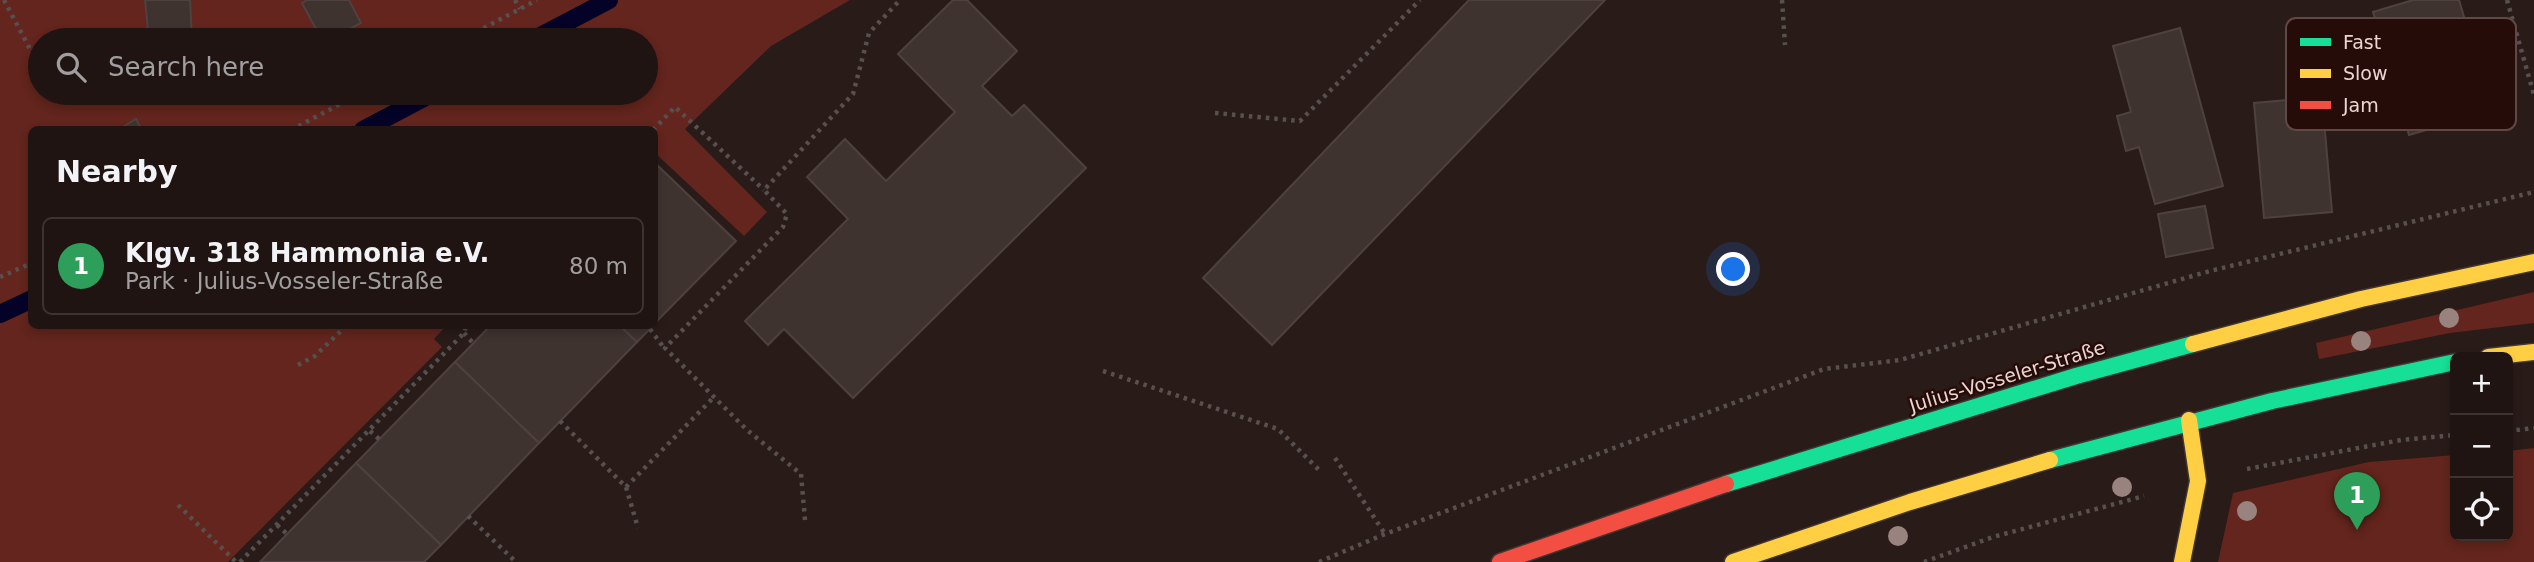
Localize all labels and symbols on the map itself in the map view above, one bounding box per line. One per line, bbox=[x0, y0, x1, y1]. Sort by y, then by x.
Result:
legend bbox=[2286, 18, 2516, 130]
text: Fast bbox=[2343, 31, 2381, 53]
text: Slow bbox=[2343, 62, 2388, 84]
text: Jam bbox=[2342, 94, 2379, 116]
your location bbox=[1716, 252, 1750, 286]
street label: Julius-Vosseler-Straße bbox=[1905, 336, 2108, 417]
pin: 1 bbox=[2334, 472, 2380, 530]

